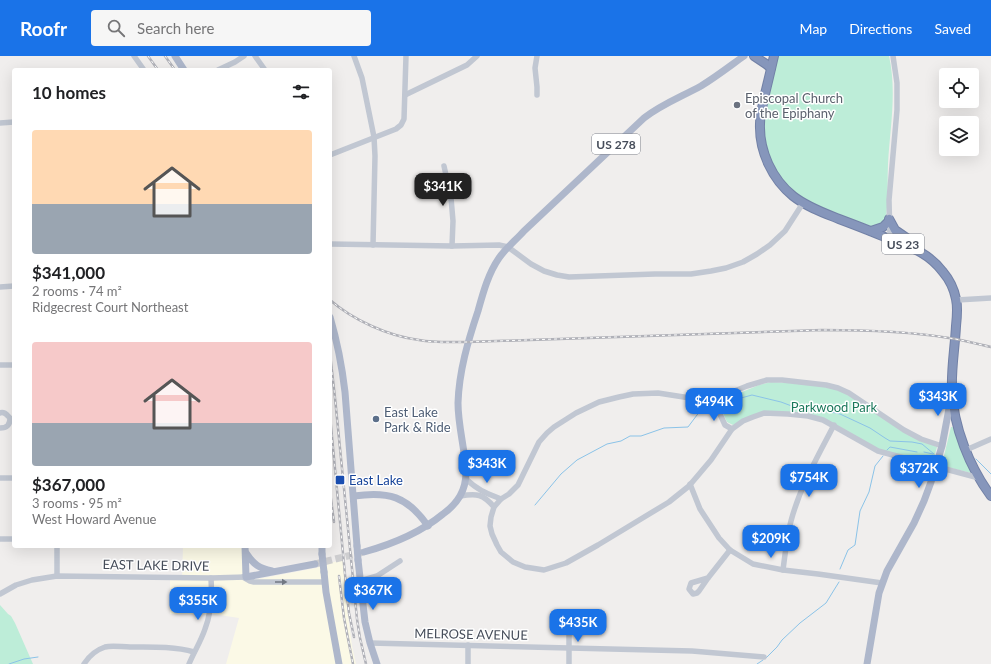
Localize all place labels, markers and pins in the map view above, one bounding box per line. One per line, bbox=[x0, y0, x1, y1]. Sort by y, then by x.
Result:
place label: Episcopal Church of the Epiphany bbox=[745, 90, 843, 121]
marker: Episcopal Church of the Epiphany bbox=[732, 100, 742, 110]
pin: $341K bbox=[415, 173, 471, 207]
pin: $343K bbox=[910, 383, 966, 417]
pin: $494K bbox=[686, 388, 742, 422]
place label: East Lake Park & Ride bbox=[384, 404, 451, 435]
marker: East Lake Park & Ride bbox=[371, 414, 381, 424]
pin: $343K bbox=[459, 450, 515, 484]
pin: $372K bbox=[891, 455, 947, 489]
pin: $754K bbox=[781, 464, 837, 498]
place label: East Lake bbox=[349, 472, 403, 488]
marker: East Lake bbox=[334, 474, 346, 486]
pin: $209K bbox=[743, 525, 799, 559]
pin: $367K bbox=[345, 577, 401, 611]
pin: $355K bbox=[170, 587, 226, 621]
pin: $435K bbox=[550, 609, 606, 643]

